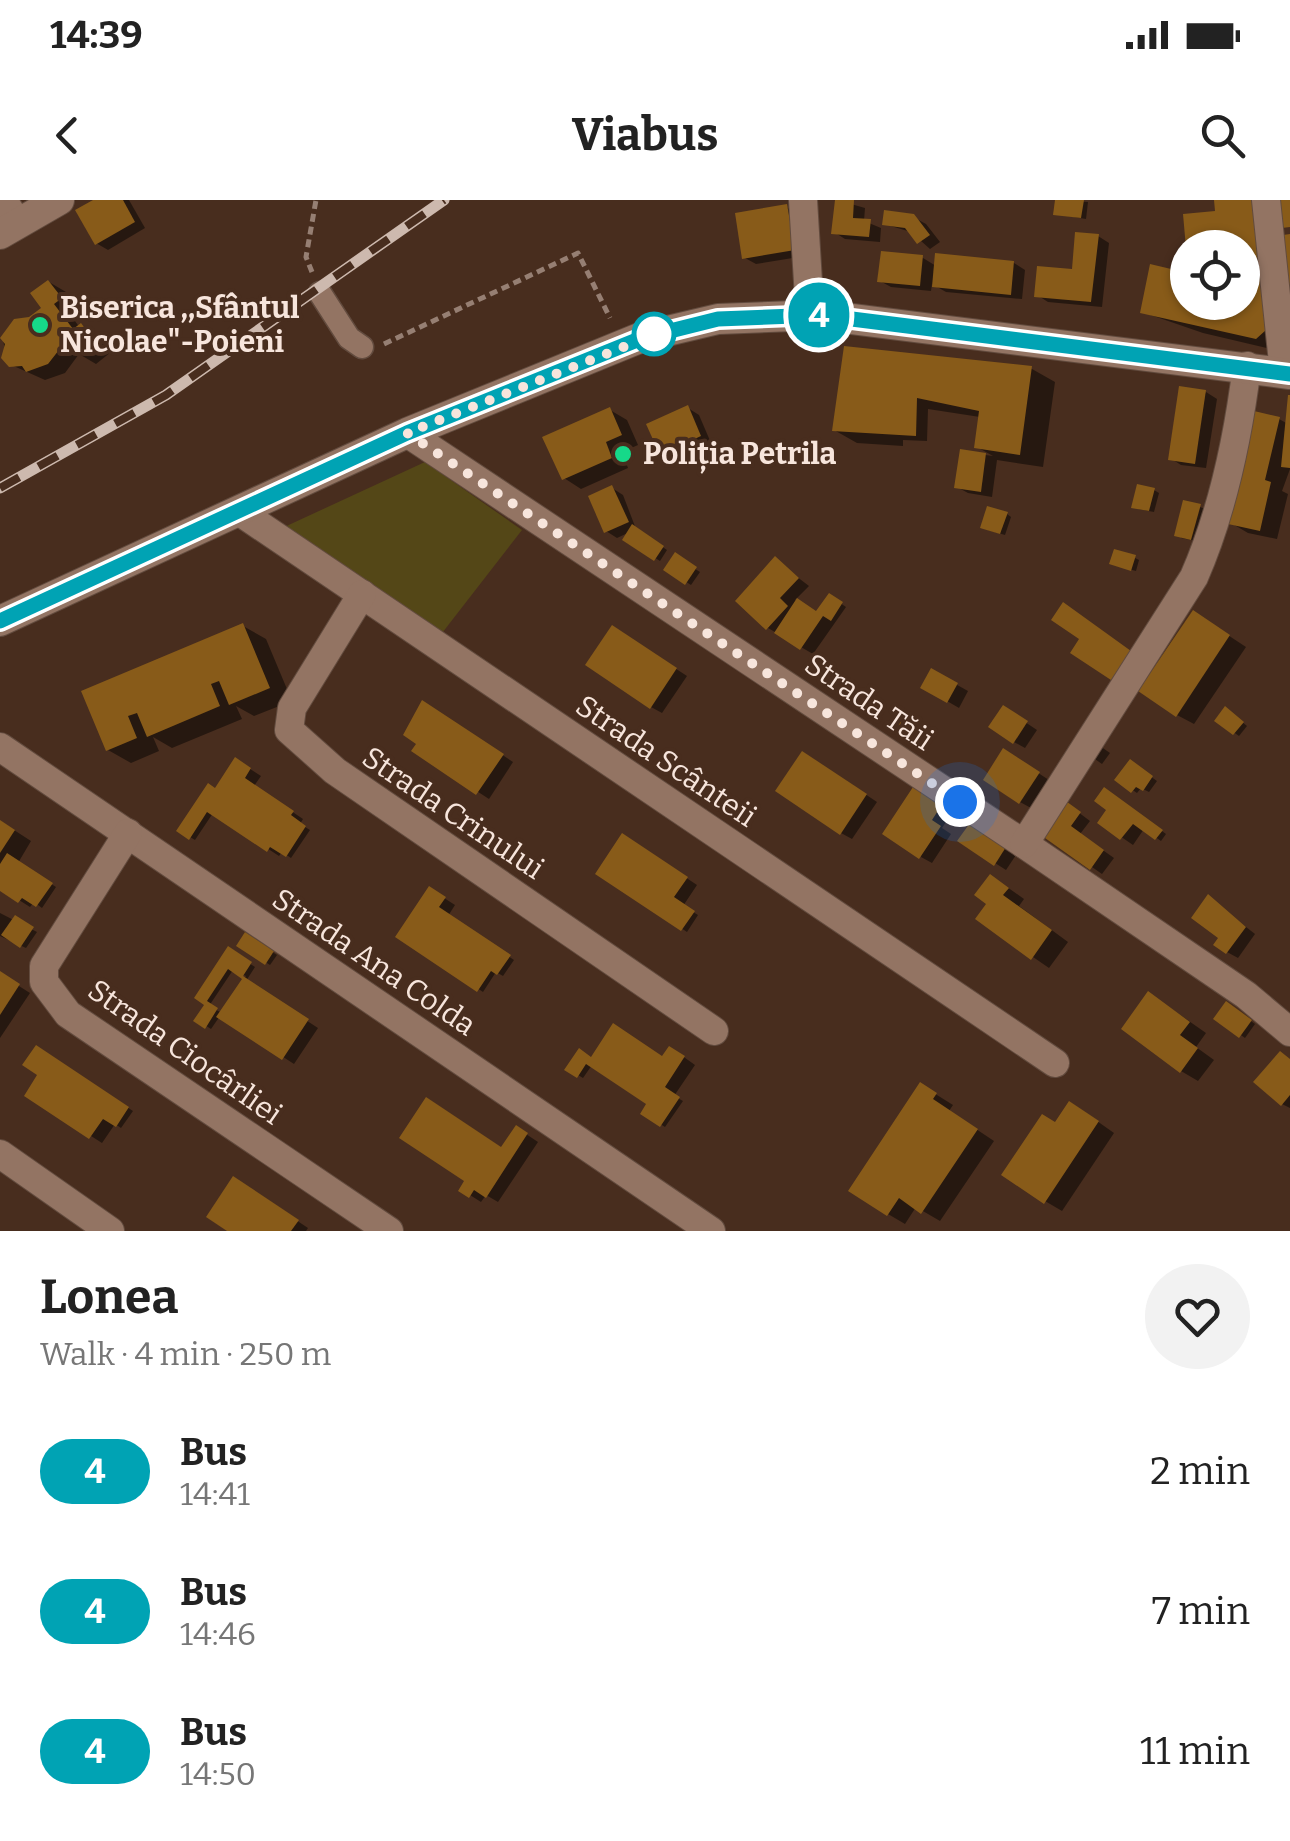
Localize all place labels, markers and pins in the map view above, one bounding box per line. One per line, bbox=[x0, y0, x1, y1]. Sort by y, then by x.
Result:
place label: Biserica ,,Sfântul Nicolae"-Poieni bbox=[60, 290, 300, 360]
unlabelled marker bbox=[633, 313, 675, 355]
marker: Biserica ,,Sfântul Nicolae"-Poieni bbox=[29, 314, 51, 336]
place label: Poliția Petrila bbox=[643, 436, 837, 474]
marker: Poliția Petrila bbox=[612, 443, 634, 465]

